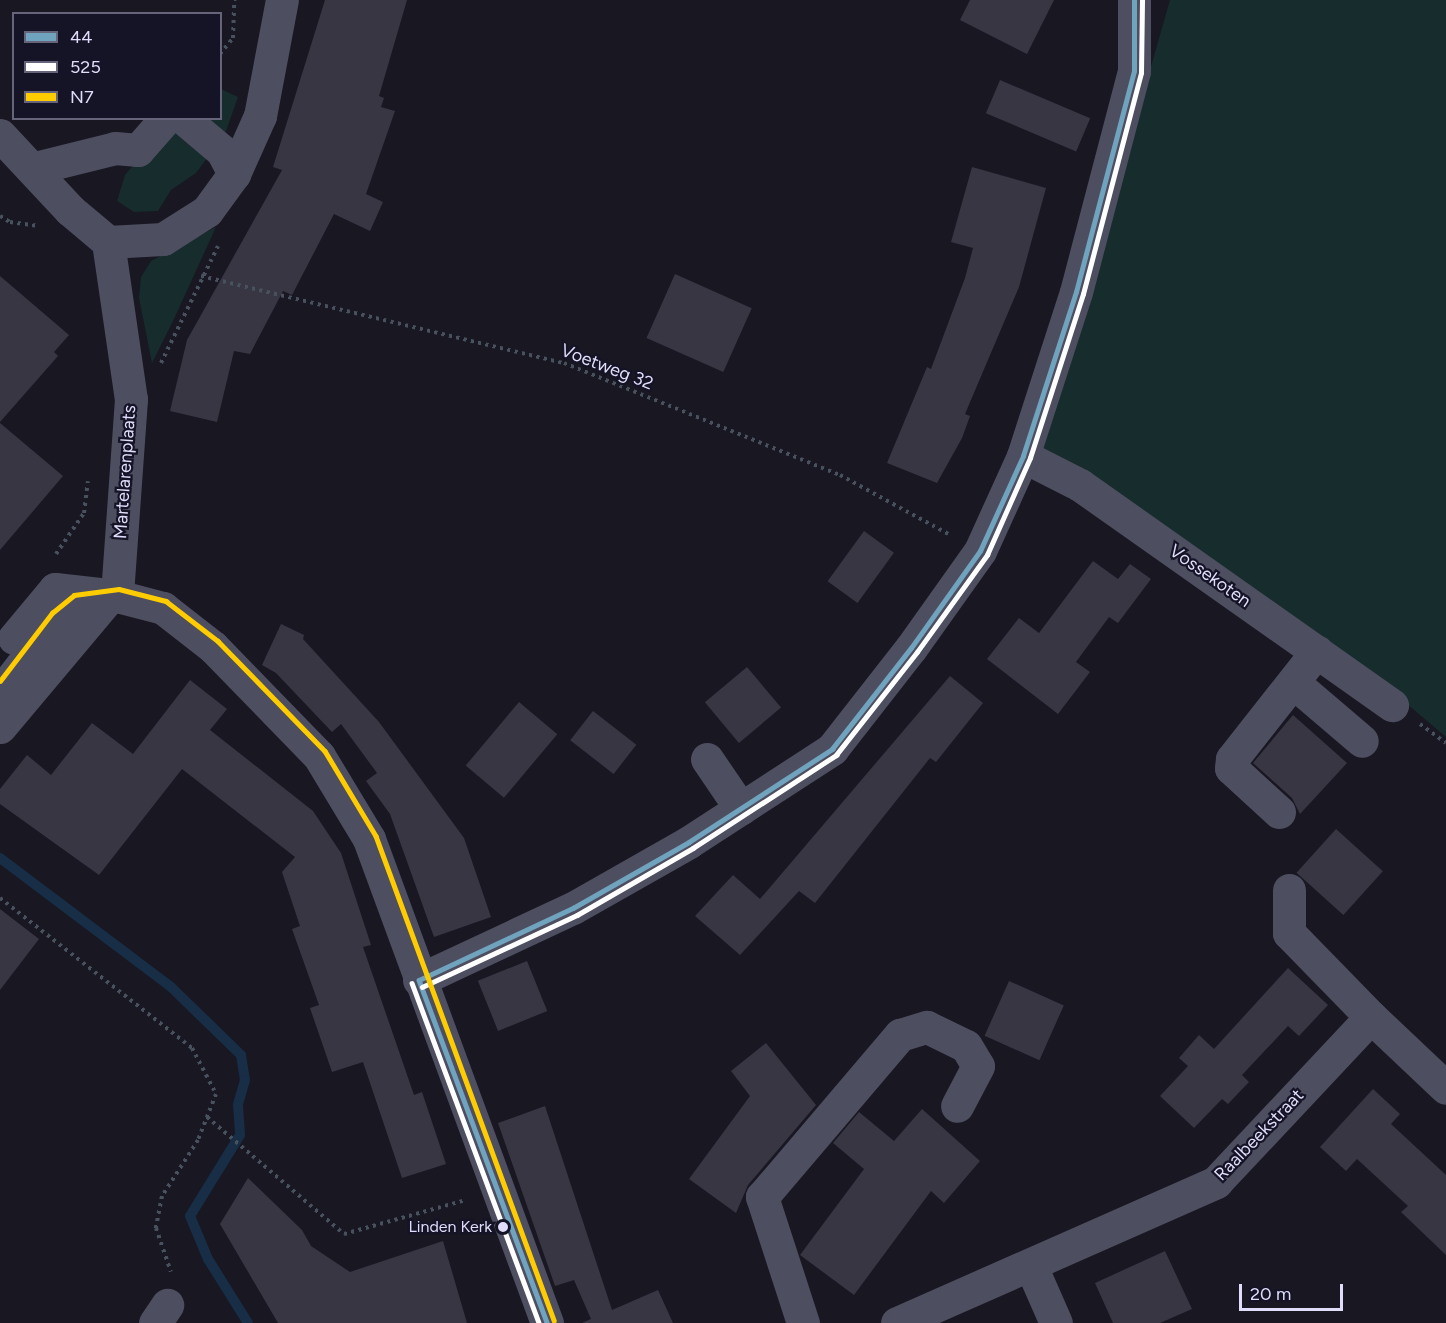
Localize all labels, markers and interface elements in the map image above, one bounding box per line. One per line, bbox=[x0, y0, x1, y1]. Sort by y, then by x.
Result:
legend bbox=[12, 12, 222, 120]
text: 44 bbox=[70, 26, 92, 48]
text: 525 bbox=[70, 56, 101, 78]
text: N7 bbox=[70, 86, 94, 108]
street label: Voetweg 32 bbox=[558, 339, 656, 395]
street label: Martelarenplaats bbox=[110, 404, 140, 540]
street label: Vossekoten bbox=[1165, 540, 1255, 612]
street label: Raalbeekstraat bbox=[1210, 1085, 1308, 1185]
place label: Linden Kerk bbox=[409, 1217, 492, 1237]
marker: Linden Kerk bbox=[497, 1221, 509, 1233]
scale bar bbox=[1242, 1272, 1346, 1310]
text: 20 m bbox=[1250, 1283, 1291, 1305]

